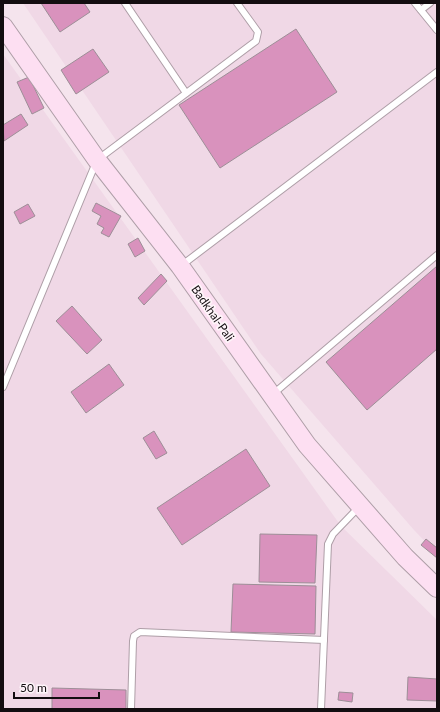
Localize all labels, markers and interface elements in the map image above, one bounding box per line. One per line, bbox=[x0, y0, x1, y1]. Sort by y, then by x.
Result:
street label: Badkhal-Pali bbox=[188, 282, 238, 344]
scale bar bbox=[14, 674, 99, 700]
text: 50 m bbox=[20, 680, 47, 695]

